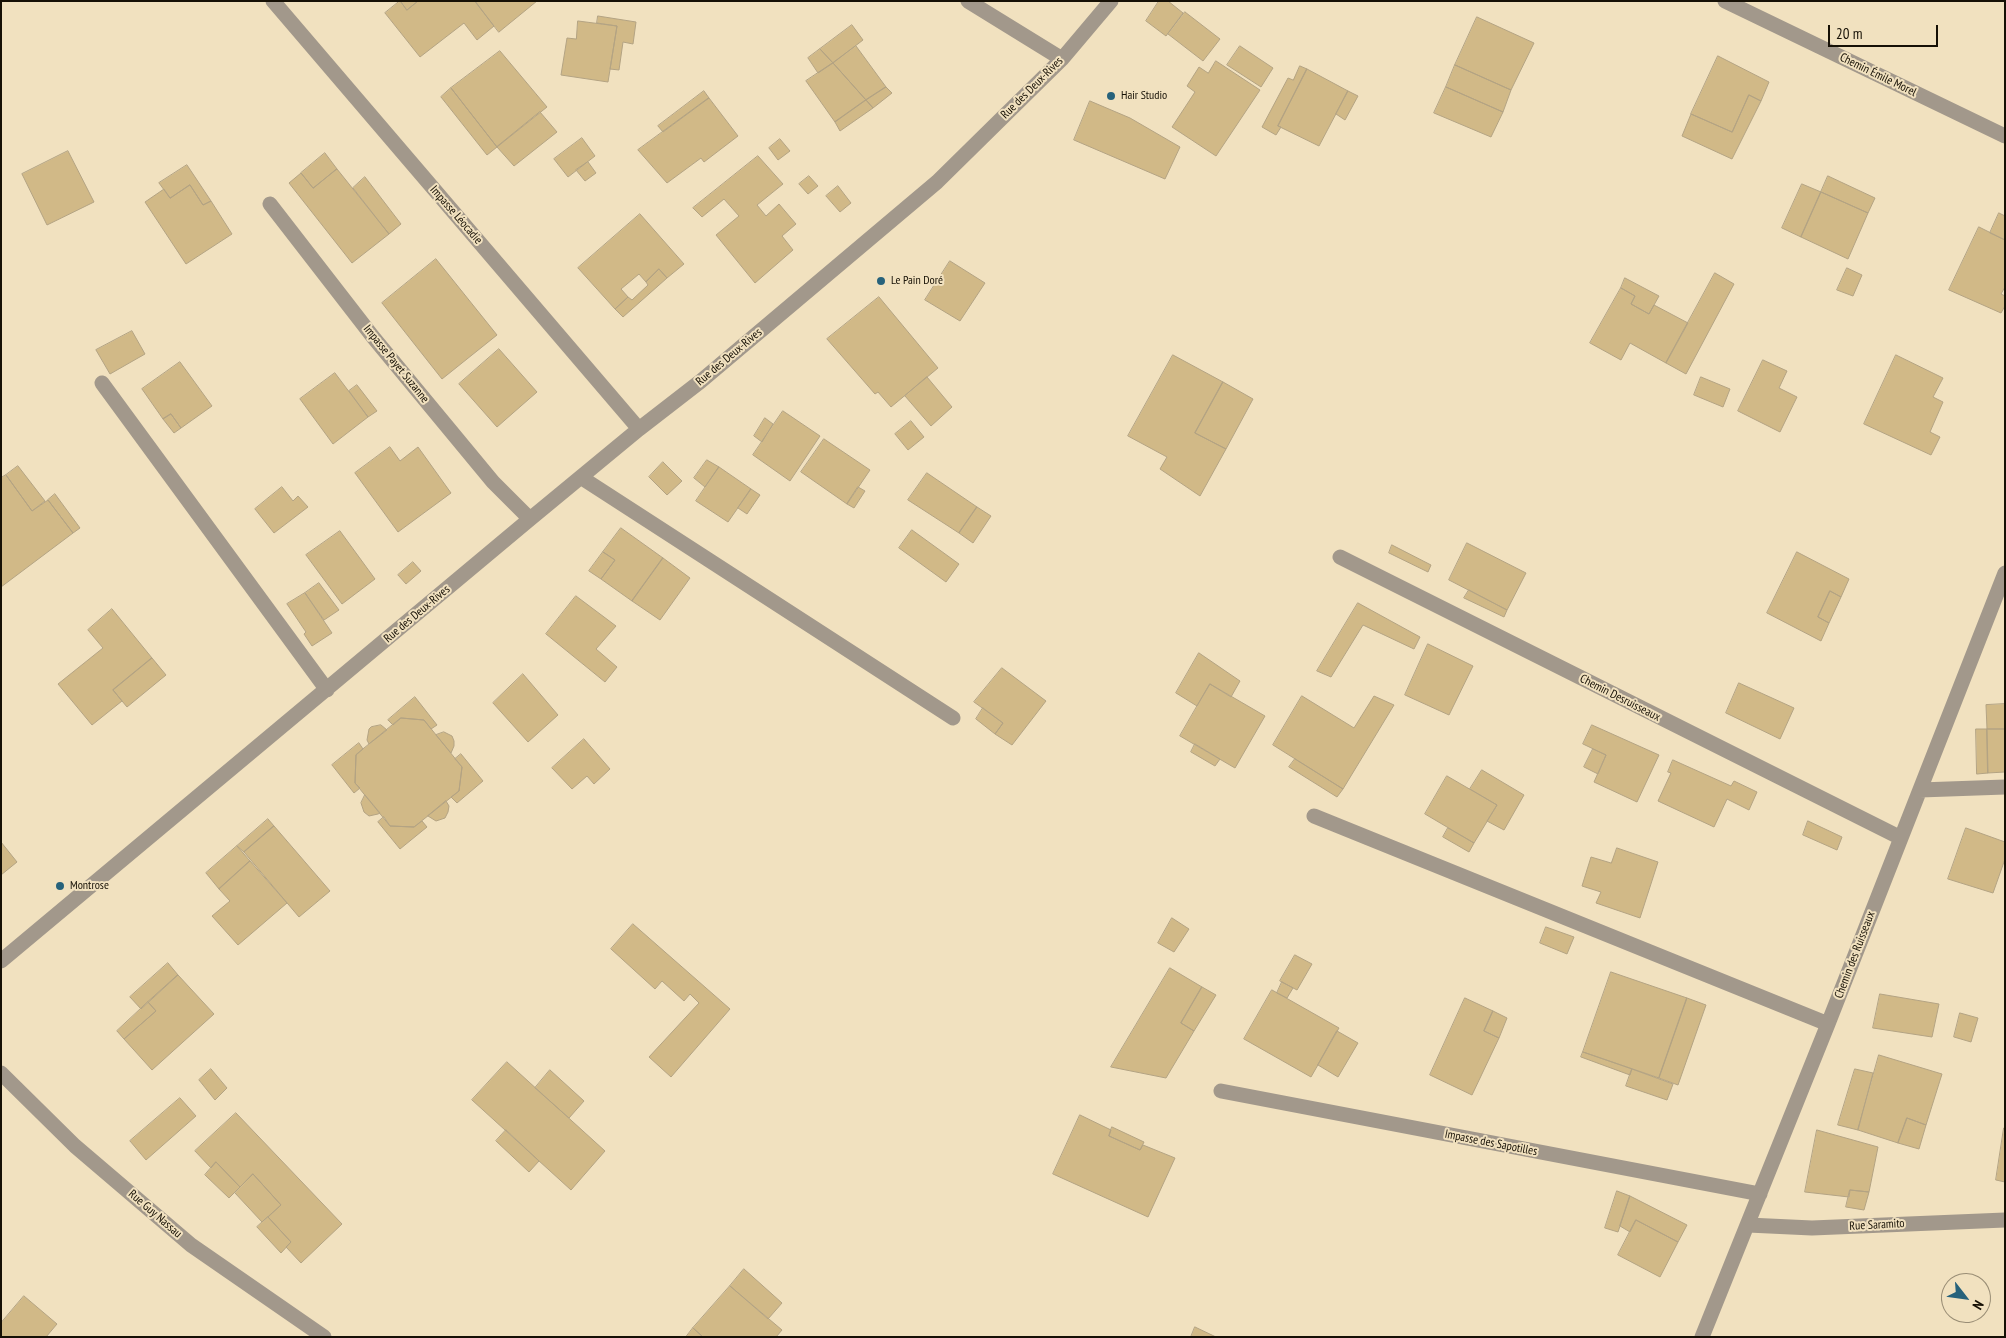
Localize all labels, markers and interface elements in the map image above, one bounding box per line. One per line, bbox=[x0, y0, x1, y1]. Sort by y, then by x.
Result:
scale bar bbox=[1831, 15, 1941, 47]
text: 20 m bbox=[1836, 24, 1862, 43]
street label: Chemin Émile Morel bbox=[1837, 50, 1919, 100]
street label: Rue des Deux-Rives bbox=[998, 54, 1066, 122]
place label: Hair Studio bbox=[1121, 89, 1167, 103]
marker: Hair Studio bbox=[1105, 90, 1117, 102]
street label: Impasse Léocadie bbox=[427, 183, 485, 247]
place label: Le Pain Doré bbox=[891, 274, 943, 288]
marker: Le Pain Doré bbox=[875, 275, 887, 287]
street label: Impasse Payet Suzanne bbox=[360, 322, 432, 406]
street label: Rue des Deux-Rives bbox=[693, 325, 765, 389]
street label: Rue des Deux-Rives bbox=[381, 582, 453, 646]
street label: Chemin Desruisseaux bbox=[1577, 672, 1663, 724]
place label: Montrose bbox=[70, 879, 109, 893]
marker: Montrose bbox=[54, 880, 66, 892]
street label: Chemin des Ruisseaux bbox=[1832, 909, 1878, 1001]
street label: Impasse des Sapotilles bbox=[1444, 1127, 1538, 1159]
street label: Rue Guy Nassau bbox=[125, 1187, 185, 1241]
street label: Rue Saramito bbox=[1849, 1216, 1905, 1234]
north arrow bbox=[1941, 1273, 1991, 1323]
text: N bbox=[1968, 1297, 1988, 1313]

